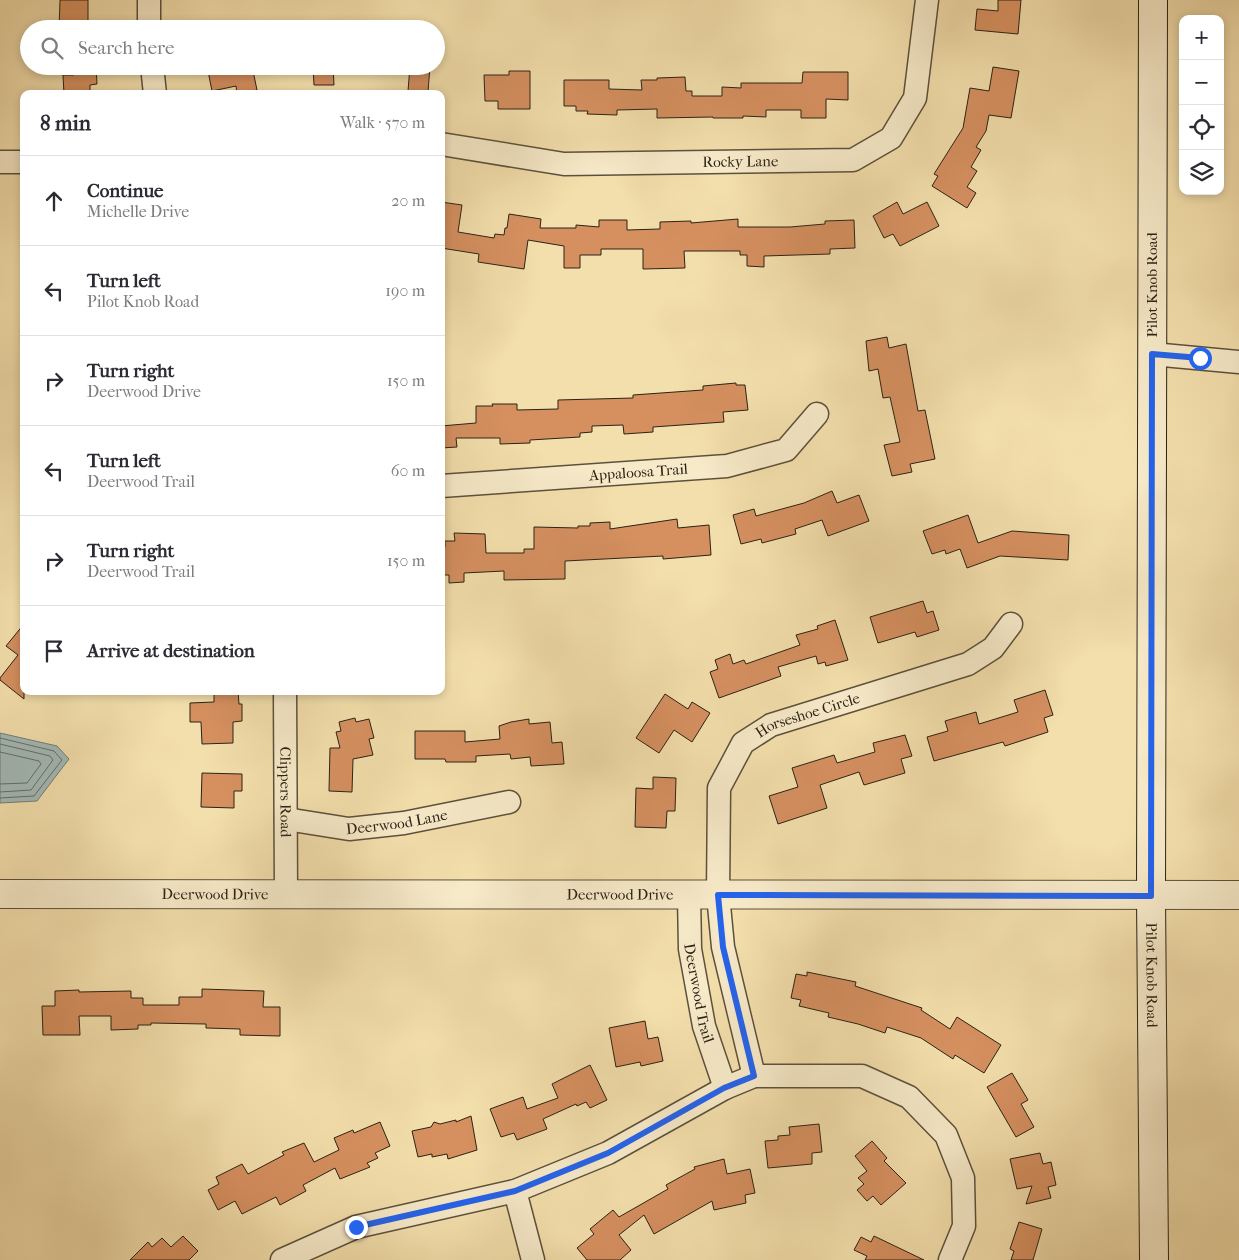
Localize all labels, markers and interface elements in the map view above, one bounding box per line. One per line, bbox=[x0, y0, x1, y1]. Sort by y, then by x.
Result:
map controls bbox=[1179, 15, 1224, 195]
button: + bbox=[1179, 15, 1224, 60]
search box bbox=[20, 20, 445, 75]
icon: search bbox=[38, 34, 66, 62]
text: Search here bbox=[78, 37, 174, 59]
button: − bbox=[1179, 60, 1224, 105]
button: locate bbox=[1179, 105, 1224, 150]
text: 8 min bbox=[40, 111, 91, 135]
text: Walk · 570 m bbox=[340, 113, 425, 132]
button: layers bbox=[1179, 150, 1224, 195]
street label: Rocky Lane bbox=[702, 152, 779, 171]
text: Continue bbox=[87, 180, 163, 202]
icon: ahead bbox=[40, 187, 68, 215]
text: 20 m bbox=[391, 191, 425, 210]
text: Michelle Drive bbox=[87, 202, 189, 221]
street label: Pilot Knob Road bbox=[1143, 232, 1161, 338]
text: Turn left bbox=[87, 270, 161, 292]
icon: left bbox=[40, 277, 68, 305]
text: 190 m bbox=[385, 281, 425, 300]
text: Pilot Knob Road bbox=[87, 292, 199, 311]
route start bbox=[1189, 347, 1212, 370]
text: Turn right bbox=[87, 360, 174, 382]
icon: right bbox=[40, 367, 68, 395]
text: 150 m bbox=[387, 371, 425, 390]
text: Deerwood Drive bbox=[87, 382, 201, 401]
text: Turn left bbox=[87, 450, 161, 472]
icon: left bbox=[40, 457, 68, 485]
street label: Appaloosa Trail bbox=[588, 460, 689, 485]
text: 60 m bbox=[391, 461, 425, 480]
text: Deerwood Trail bbox=[87, 472, 195, 491]
text: Turn right bbox=[87, 540, 174, 562]
icon: right bbox=[40, 547, 68, 575]
text: 150 m bbox=[387, 551, 425, 570]
text: Deerwood Trail bbox=[87, 562, 195, 581]
icon: arrive bbox=[40, 637, 68, 665]
text: Arrive at destination bbox=[87, 640, 255, 662]
street label: Horseshoe Circle bbox=[752, 689, 863, 742]
street label: Clippers Road bbox=[276, 746, 295, 838]
street label: Deerwood Lane bbox=[345, 805, 450, 838]
street label: Deerwood Drive bbox=[162, 885, 269, 903]
street label: Deerwood Drive bbox=[567, 885, 674, 904]
street label: Pilot Knob Road bbox=[1142, 922, 1161, 1029]
street label: Deerwood Trail bbox=[680, 942, 718, 1045]
route end bbox=[345, 1216, 368, 1239]

